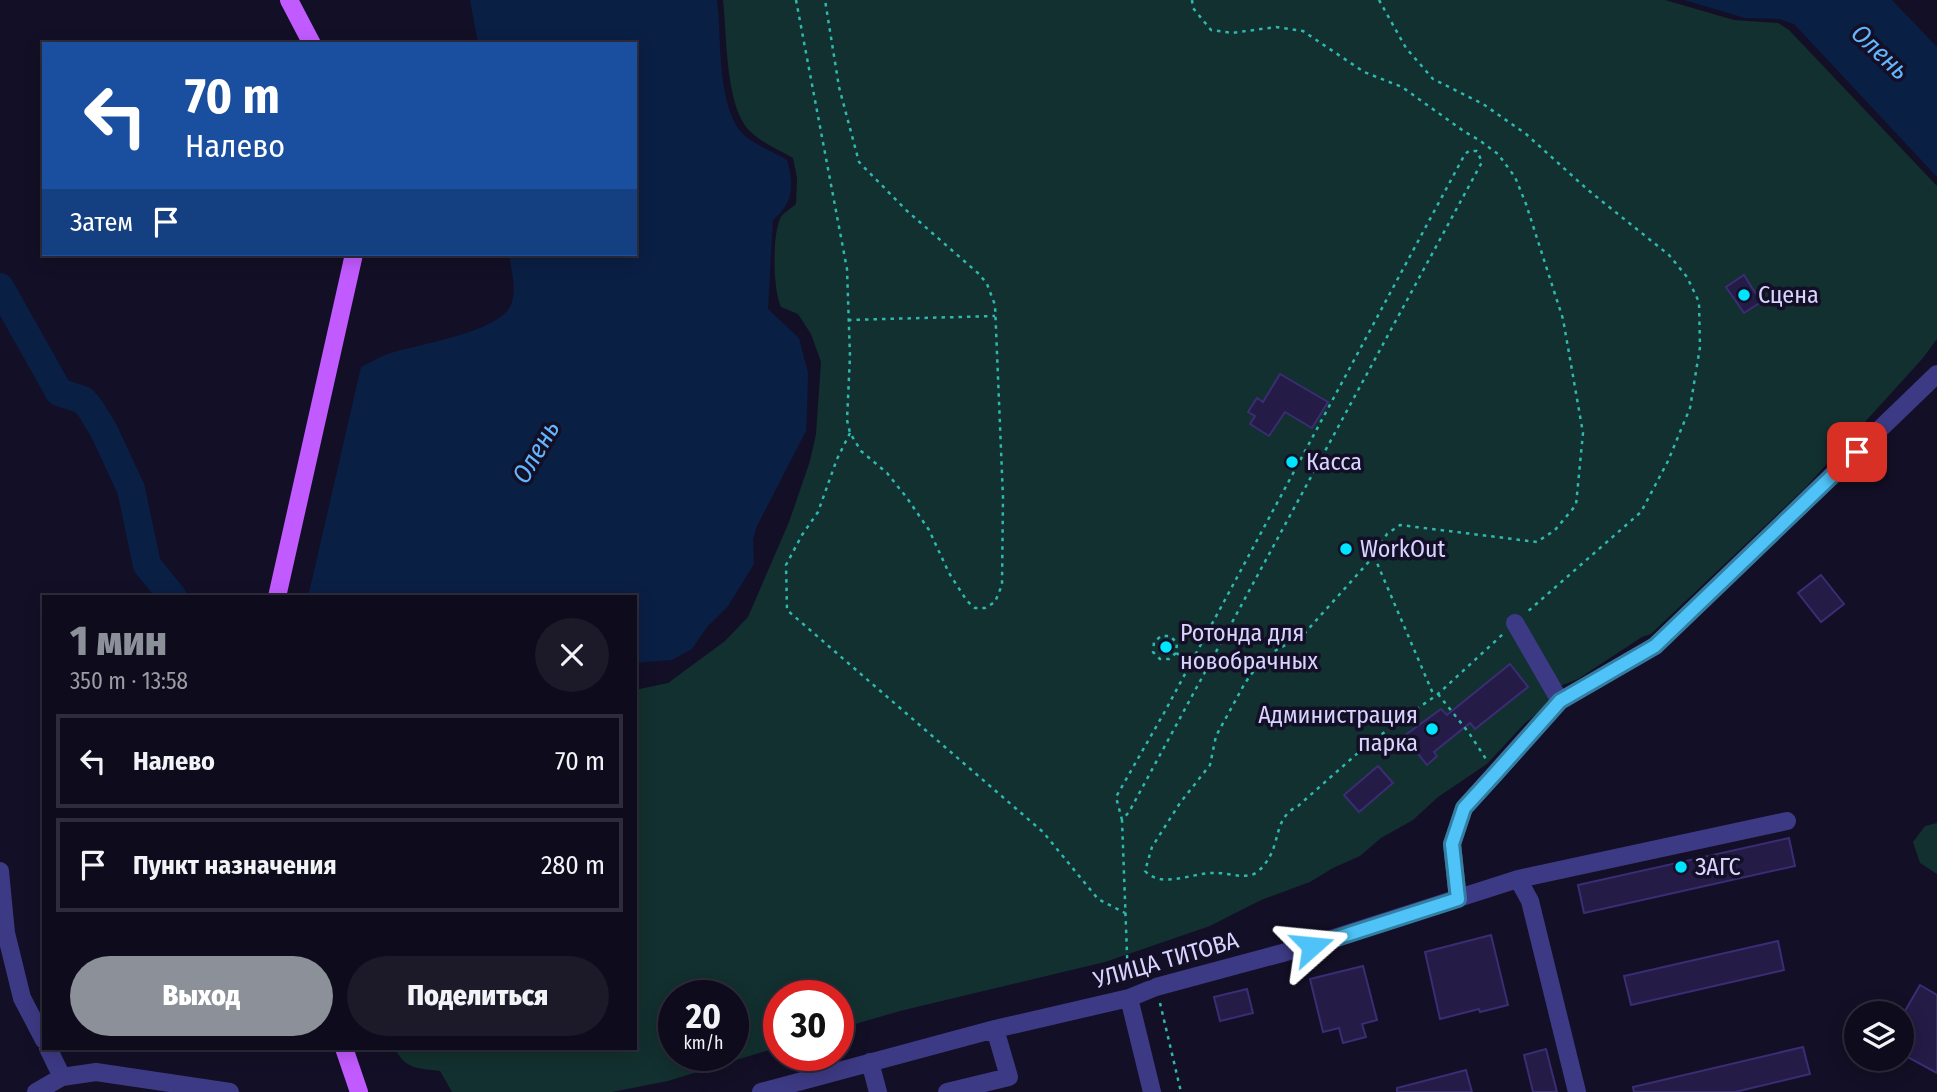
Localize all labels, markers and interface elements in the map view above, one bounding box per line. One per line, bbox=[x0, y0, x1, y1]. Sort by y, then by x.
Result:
water label: Олень bbox=[1845, 18, 1915, 86]
text: 70 m bbox=[185, 67, 280, 126]
icon: left bbox=[70, 70, 161, 161]
text: Налево bbox=[185, 127, 285, 165]
icon: arrive bbox=[147, 203, 185, 241]
text: Затем bbox=[70, 207, 133, 238]
place label: Сцена bbox=[1758, 281, 1819, 309]
marker: Сцена bbox=[1736, 287, 1752, 303]
water label: Олень bbox=[506, 415, 566, 489]
pin bbox=[1827, 422, 1887, 482]
icon: arrive bbox=[1838, 433, 1876, 471]
place label: Касса bbox=[1306, 448, 1362, 476]
marker: Касса bbox=[1284, 454, 1300, 470]
place label: WorkOut bbox=[1360, 535, 1446, 563]
marker: WorkOut bbox=[1338, 541, 1354, 557]
text: 1 мин bbox=[70, 616, 167, 666]
button: close bbox=[535, 618, 609, 692]
place label: Ротонда для новобрачных bbox=[1180, 619, 1318, 675]
marker: Ротонда для новобрачных bbox=[1158, 639, 1174, 655]
text: 350 m · 13:58 bbox=[70, 667, 188, 695]
place label: Администрация парка bbox=[1258, 701, 1418, 757]
marker: Администрация парка bbox=[1424, 721, 1440, 737]
icon: left bbox=[74, 742, 112, 780]
text: Налево bbox=[133, 746, 215, 777]
text: 70 m bbox=[555, 746, 605, 777]
icon: arrive bbox=[74, 846, 112, 884]
text: Пункт назначения bbox=[133, 850, 337, 881]
text: 280 m bbox=[541, 850, 605, 881]
place label: ЗАГС bbox=[1695, 853, 1741, 881]
marker: ЗАГС bbox=[1673, 859, 1689, 875]
position arrow bbox=[1275, 909, 1349, 983]
street label: УЛИЦА ТИТОВА bbox=[1089, 926, 1242, 994]
button: Выход bbox=[70, 956, 333, 1036]
button: Поделиться bbox=[347, 956, 609, 1036]
speed limit sign: 30 bbox=[763, 980, 854, 1071]
text: 20 bbox=[686, 995, 721, 1037]
map controls bbox=[1844, 1001, 1914, 1071]
button: layers bbox=[1844, 1001, 1914, 1071]
text: km/h bbox=[683, 1032, 724, 1054]

